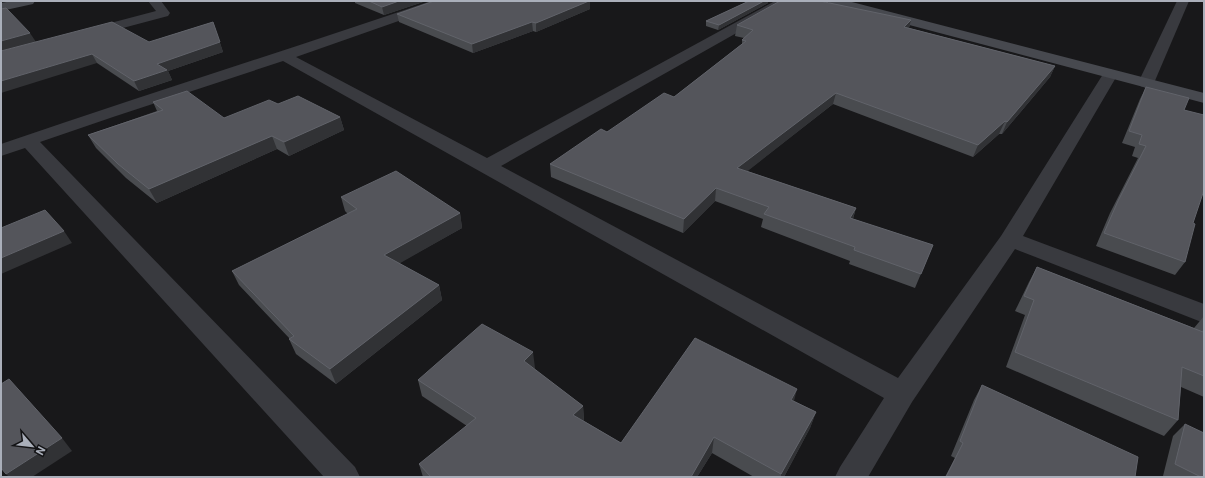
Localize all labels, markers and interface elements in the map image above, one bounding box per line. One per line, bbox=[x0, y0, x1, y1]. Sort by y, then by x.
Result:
north arrow bbox=[12, 426, 52, 466]
text: N bbox=[33, 444, 48, 457]

